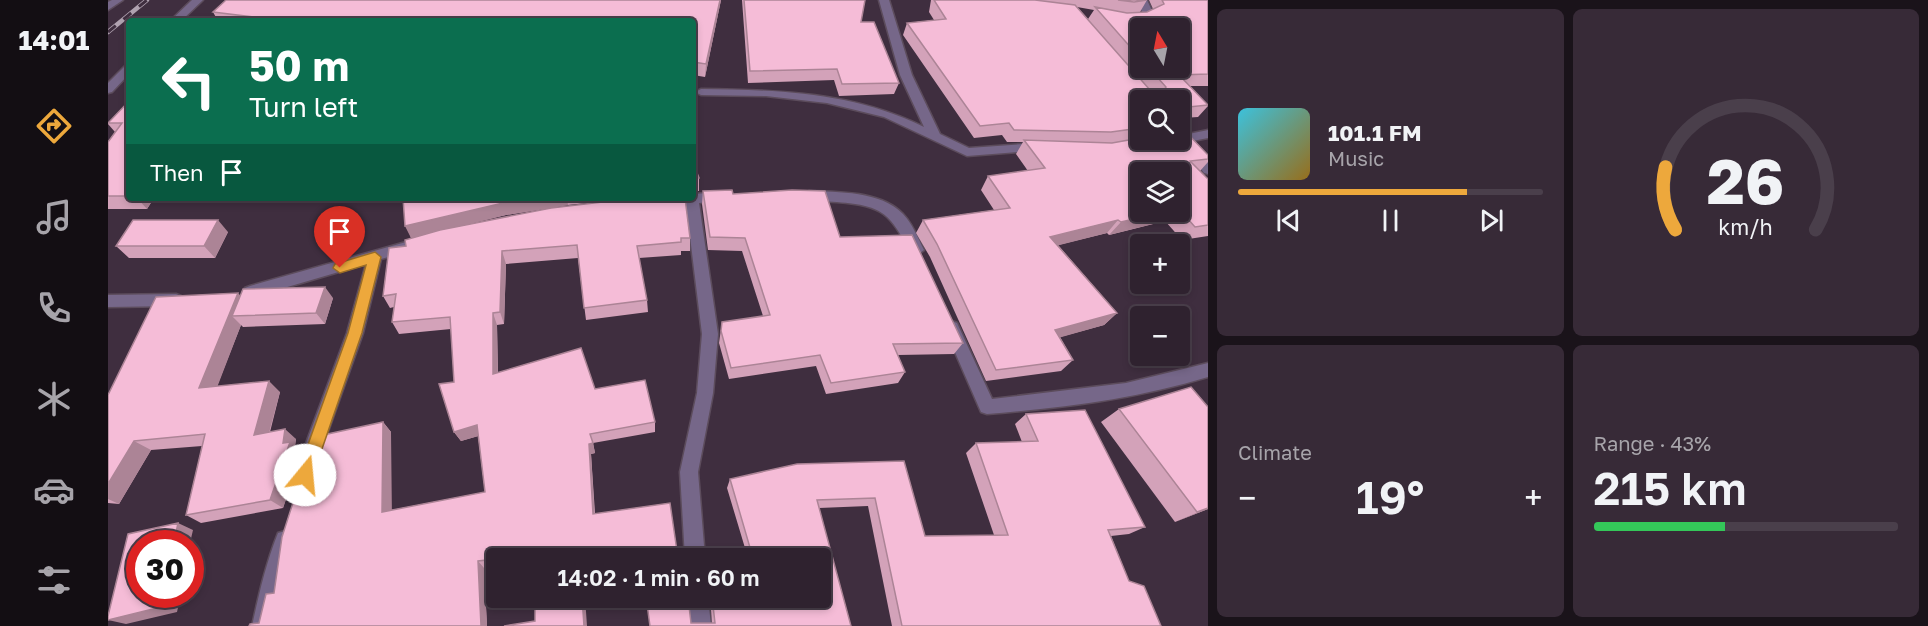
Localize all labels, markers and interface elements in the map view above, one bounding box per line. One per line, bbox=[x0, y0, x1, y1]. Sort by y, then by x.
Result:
north arrow bbox=[1130, 18, 1190, 78]
map controls bbox=[1130, 18, 1190, 366]
text: 14:01 bbox=[19, 24, 89, 56]
text: 50 m bbox=[249, 40, 349, 90]
icon: left bbox=[150, 42, 228, 120]
button: search bbox=[1130, 90, 1190, 150]
text: Turn left bbox=[249, 91, 358, 123]
icon: directions bbox=[33, 105, 75, 147]
text: 101.1 FM bbox=[1328, 119, 1422, 146]
text: 26 bbox=[1707, 143, 1785, 218]
text: Music bbox=[1328, 146, 1384, 170]
icon: arrive bbox=[215, 156, 248, 189]
text: Then bbox=[150, 159, 203, 186]
button: layers bbox=[1130, 162, 1190, 222]
icon: music bbox=[33, 196, 75, 238]
icon: previous bbox=[1272, 204, 1305, 237]
icon: pause bbox=[1374, 204, 1407, 237]
icon: next bbox=[1475, 204, 1508, 237]
pin bbox=[314, 206, 365, 268]
text: km/h bbox=[1718, 214, 1773, 240]
icon: arrive bbox=[323, 215, 356, 248]
button: + bbox=[1130, 234, 1190, 294]
icon: phone bbox=[33, 287, 75, 329]
button: − bbox=[1130, 306, 1190, 366]
icon: climate bbox=[33, 378, 75, 420]
text: Range · 43% bbox=[1594, 431, 1711, 455]
text: Climate bbox=[1238, 440, 1312, 464]
position arrow bbox=[273, 443, 337, 507]
text: 215 km bbox=[1594, 461, 1747, 515]
icon: car bbox=[33, 469, 75, 511]
text: 19° bbox=[1356, 470, 1424, 524]
text: − bbox=[1238, 478, 1256, 517]
text: + bbox=[1524, 478, 1543, 517]
speed limit sign: 30 bbox=[126, 530, 204, 608]
icon: filters bbox=[33, 559, 75, 601]
text: 14:02 · 1 min · 60 m bbox=[557, 564, 760, 591]

